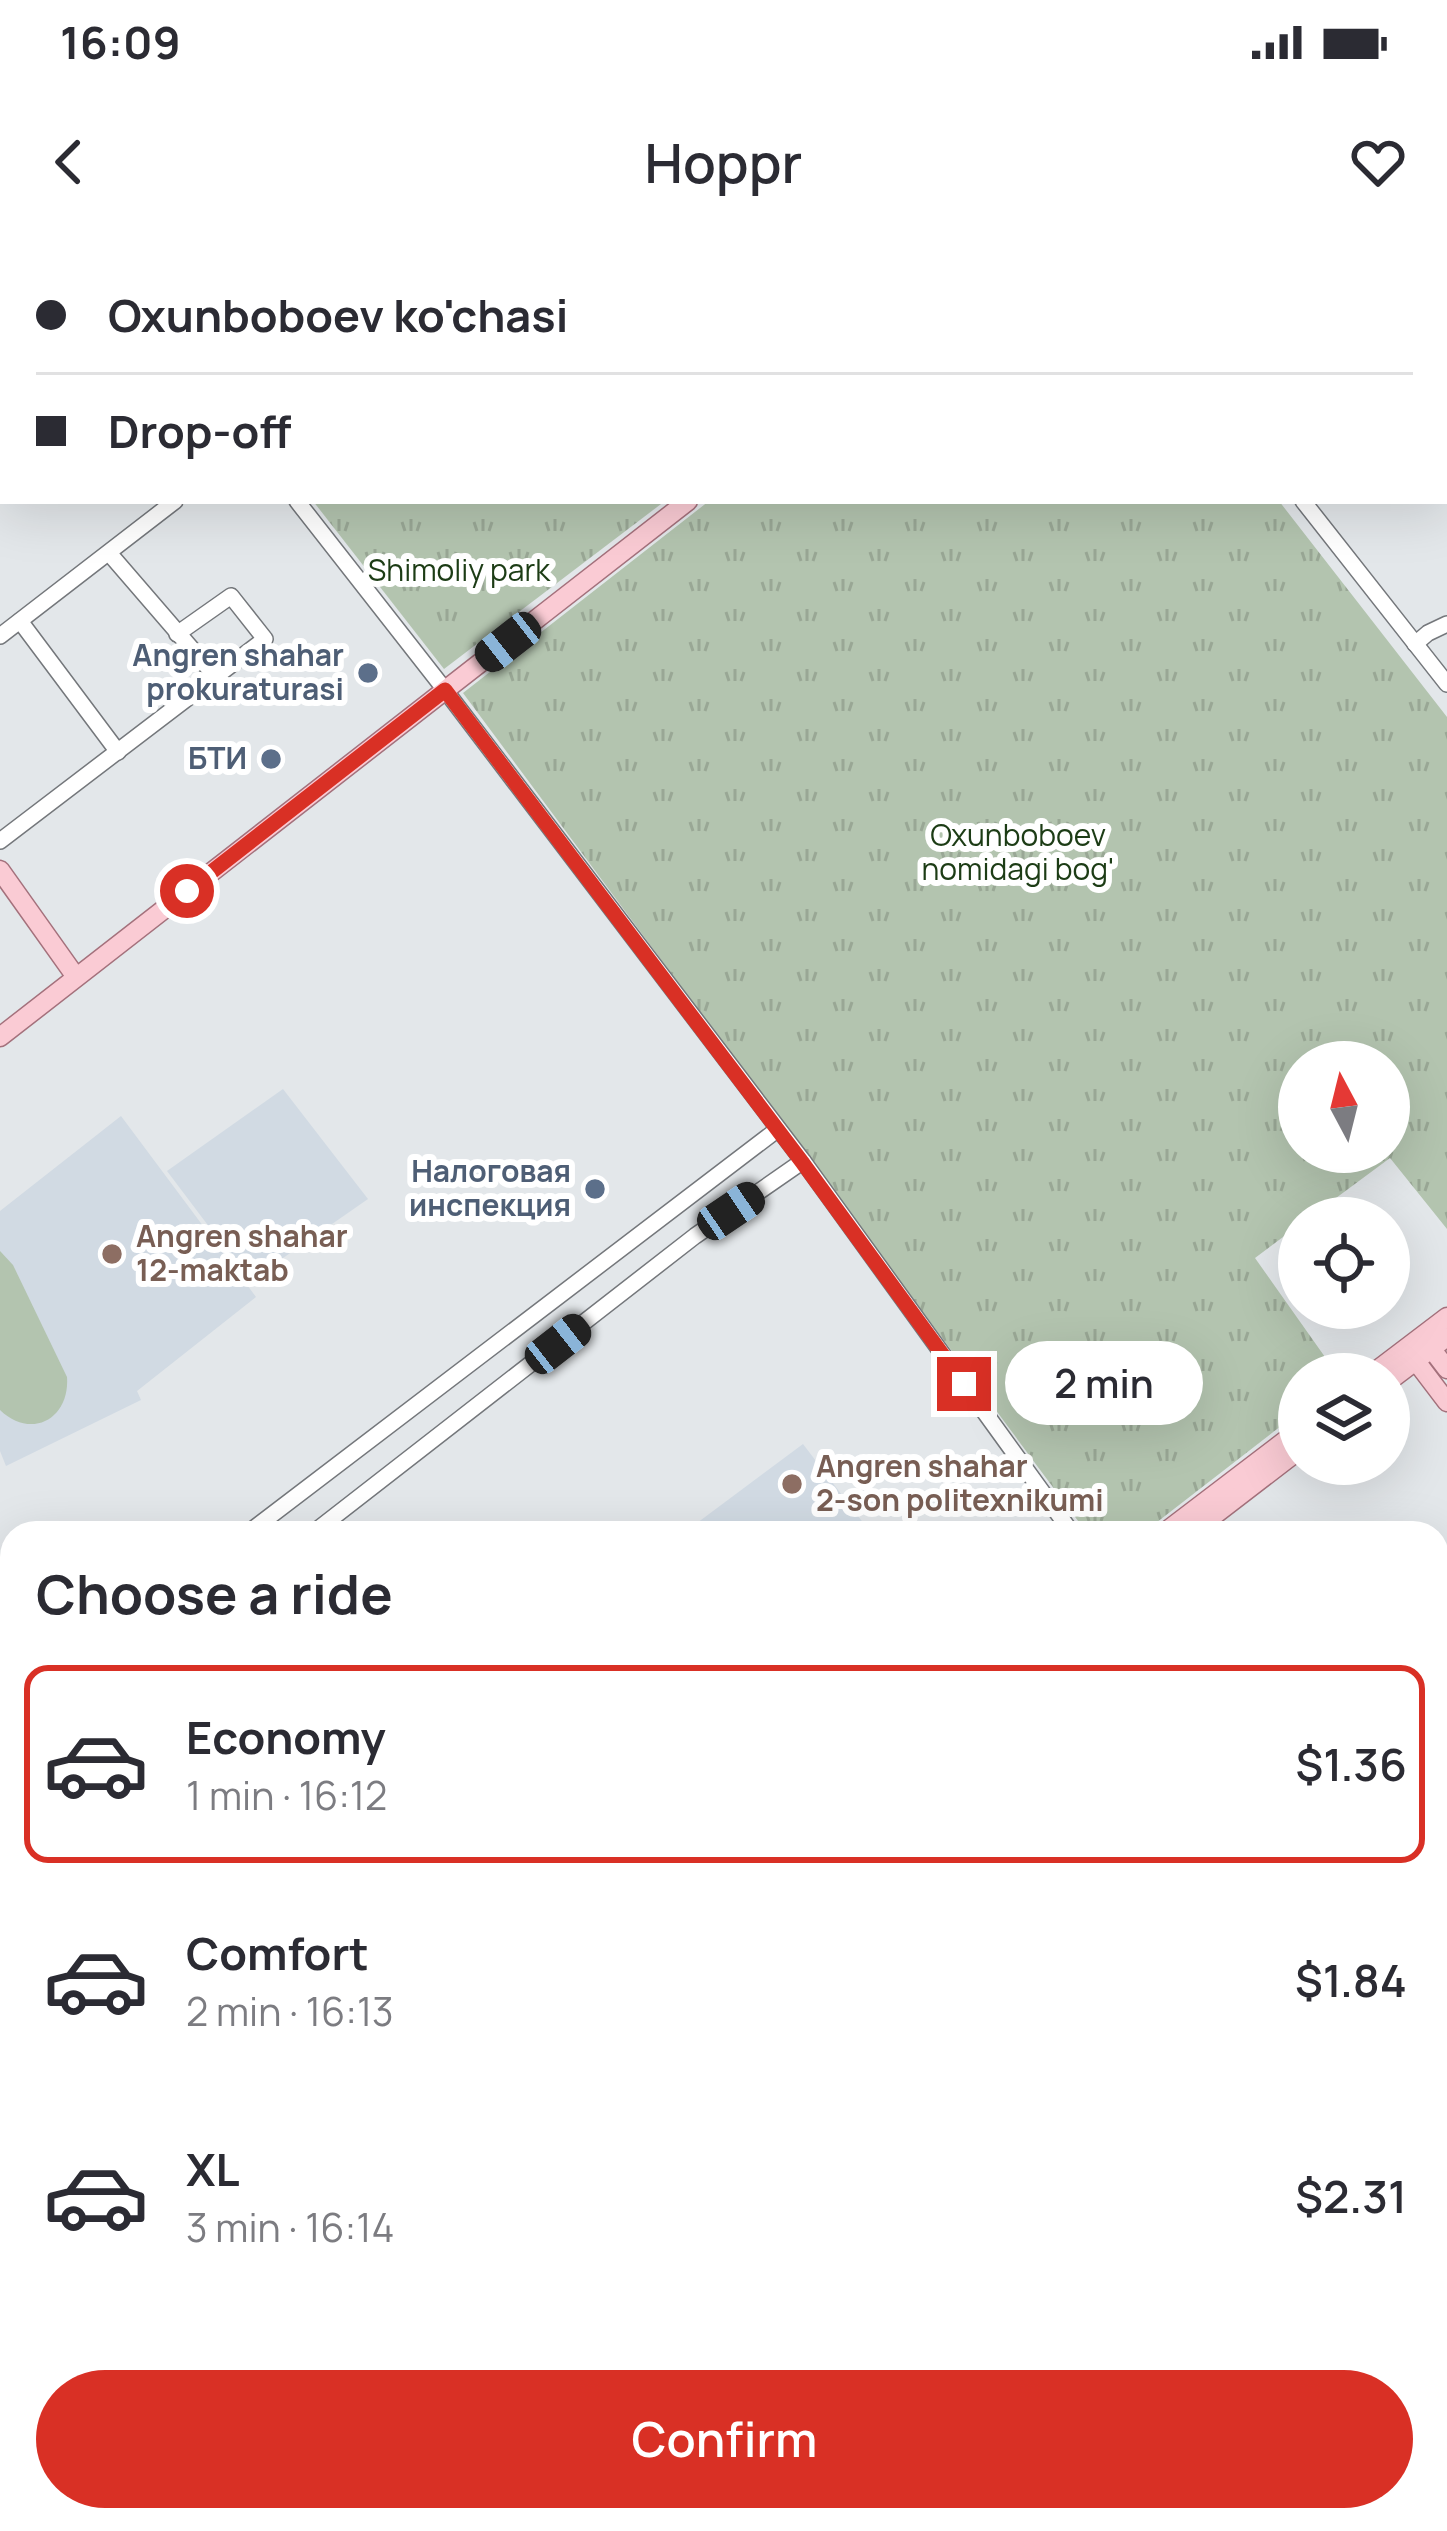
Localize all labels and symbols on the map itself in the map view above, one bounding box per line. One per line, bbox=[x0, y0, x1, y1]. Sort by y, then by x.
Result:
park label: Shimoliy park bbox=[368, 549, 551, 590]
car bbox=[469, 606, 547, 678]
place label: Angren shahar prokuraturasi bbox=[132, 634, 344, 709]
marker: Angren shahar prokuraturasi bbox=[355, 660, 381, 686]
place label: БТИ bbox=[188, 737, 247, 778]
marker: БТИ bbox=[258, 746, 284, 772]
park label: Oxunboboev nomidagi bog' bbox=[922, 814, 1114, 889]
route start bbox=[160, 864, 214, 918]
north arrow bbox=[1278, 1041, 1410, 1173]
place label: Налоговая инспекция bbox=[409, 1150, 571, 1225]
marker: Налоговая инспекция bbox=[582, 1176, 608, 1202]
car bbox=[691, 1176, 771, 1246]
place label: Angren shahar 12-maktab bbox=[136, 1215, 348, 1290]
marker: Angren shahar 12-maktab bbox=[99, 1241, 125, 1267]
car bbox=[519, 1308, 597, 1380]
callout: 2 min bbox=[1006, 1342, 1204, 1426]
route end bbox=[937, 1357, 991, 1411]
place label: Angren shahar 2-son politexnikumi bbox=[816, 1445, 1104, 1520]
marker: Angren shahar 2-son politexnikumi bbox=[779, 1471, 805, 1497]

